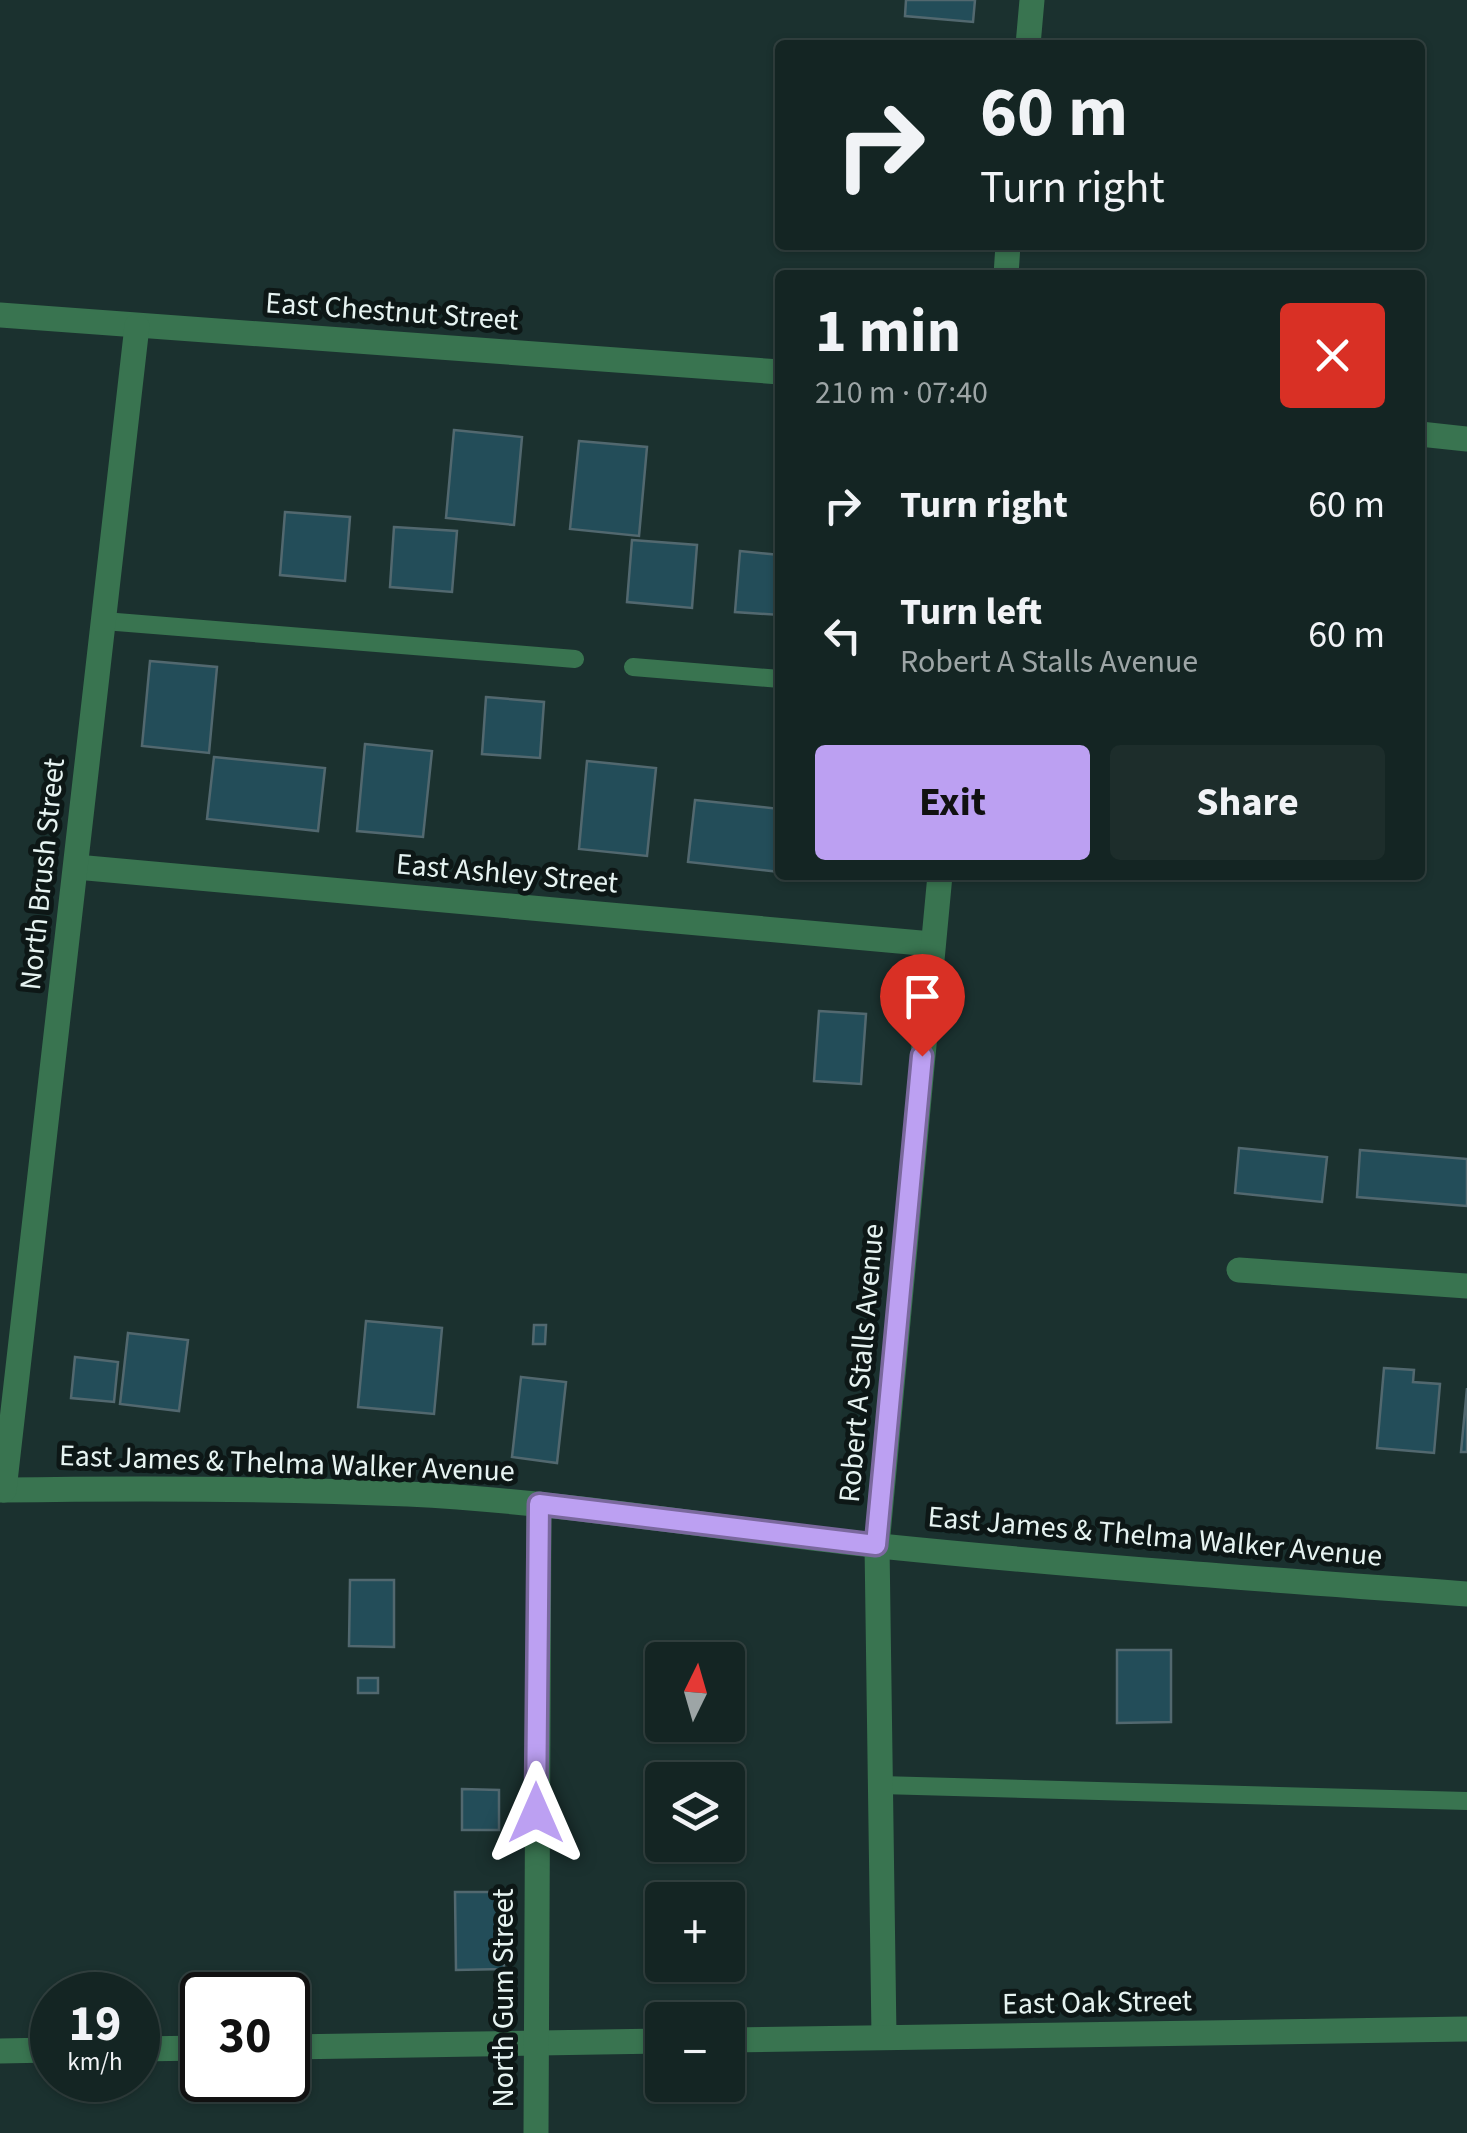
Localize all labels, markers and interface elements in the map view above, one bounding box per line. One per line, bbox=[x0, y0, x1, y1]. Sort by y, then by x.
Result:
text: 60 m bbox=[980, 63, 1128, 163]
icon: right bbox=[815, 80, 945, 210]
text: Turn right bbox=[980, 156, 1165, 220]
street label: East Chestnut Street bbox=[264, 281, 520, 342]
text: 1 min bbox=[815, 290, 961, 375]
button: close bbox=[1280, 303, 1385, 408]
text: 210 m · 07:40 bbox=[815, 370, 988, 416]
icon: right bbox=[815, 478, 870, 533]
text: Turn right bbox=[900, 478, 1068, 532]
text: 60 m bbox=[1308, 478, 1385, 532]
text: Turn left bbox=[900, 585, 1042, 639]
icon: left bbox=[815, 608, 870, 663]
text: 60 m bbox=[1308, 608, 1385, 662]
text: Robert A Stalls Avenue bbox=[900, 639, 1198, 685]
button: Exit bbox=[815, 745, 1090, 860]
button: Share bbox=[1110, 745, 1385, 860]
street label: North Brush Street bbox=[9, 756, 76, 992]
street label: East Ashley Street bbox=[394, 842, 620, 905]
pin bbox=[880, 954, 965, 1057]
icon: arrive bbox=[895, 969, 950, 1024]
street label: Robert A Stalls Avenue bbox=[828, 1222, 895, 1504]
street label: East James & Thelma Walker Avenue bbox=[58, 1434, 516, 1493]
street label: East James & Thelma Walker Avenue bbox=[926, 1495, 1384, 1578]
north arrow bbox=[645, 1642, 745, 1742]
map controls bbox=[645, 1642, 745, 2102]
position arrow bbox=[484, 1761, 588, 1865]
button: layers bbox=[645, 1762, 745, 1862]
button: + bbox=[645, 1882, 745, 1982]
street label: North Gum Street bbox=[482, 1888, 525, 2108]
speed limit sign: 30 bbox=[180, 1972, 310, 2102]
street label: East Oak Street bbox=[1002, 1979, 1192, 2026]
text: 19 bbox=[69, 1989, 121, 2060]
button: − bbox=[645, 2002, 745, 2102]
text: km/h bbox=[67, 2044, 123, 2080]

